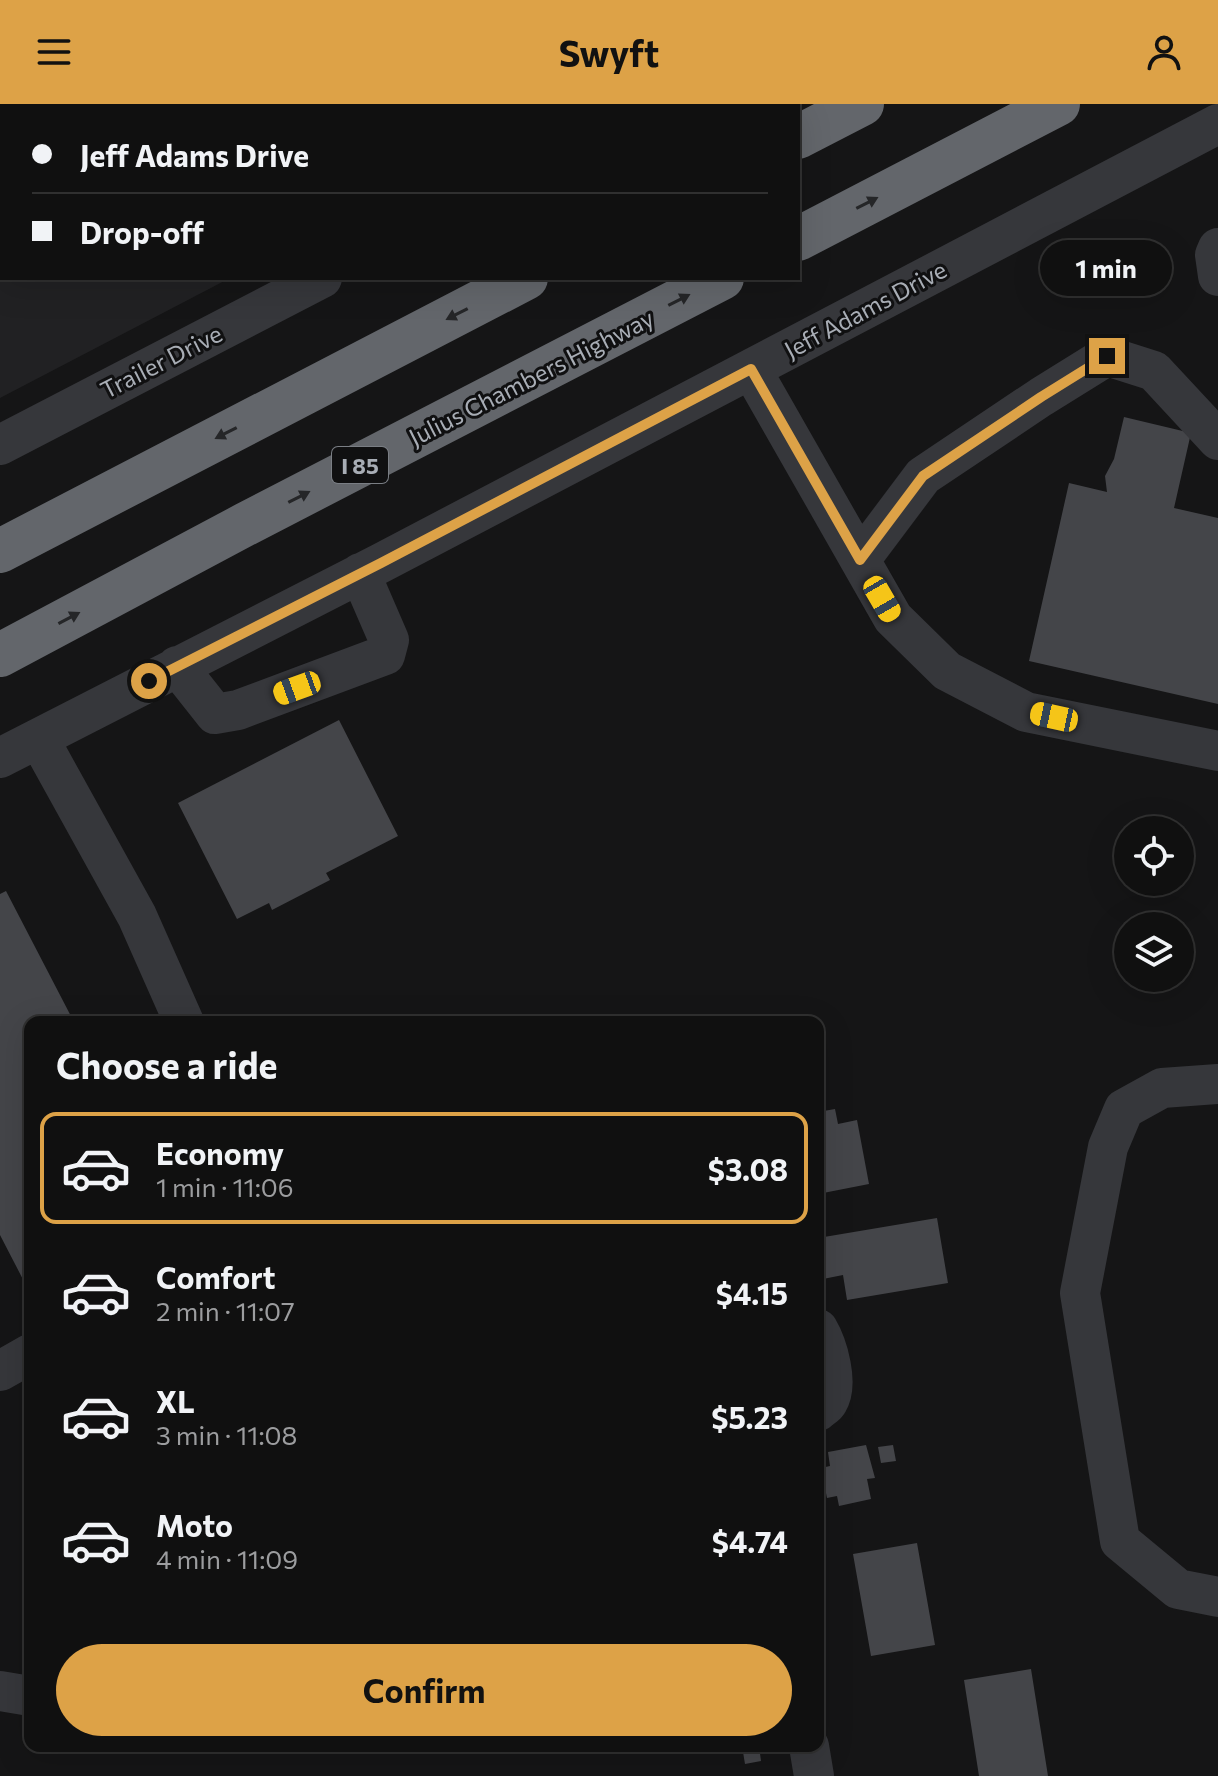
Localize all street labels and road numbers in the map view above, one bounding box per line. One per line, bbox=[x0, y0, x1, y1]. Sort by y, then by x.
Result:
street label: Jeff Adams Drive bbox=[779, 254, 951, 364]
street label: Julius Chambers Highway bbox=[404, 303, 658, 451]
street label: Trailer Drive bbox=[95, 318, 227, 404]
road number: I 85 bbox=[332, 447, 388, 483]

